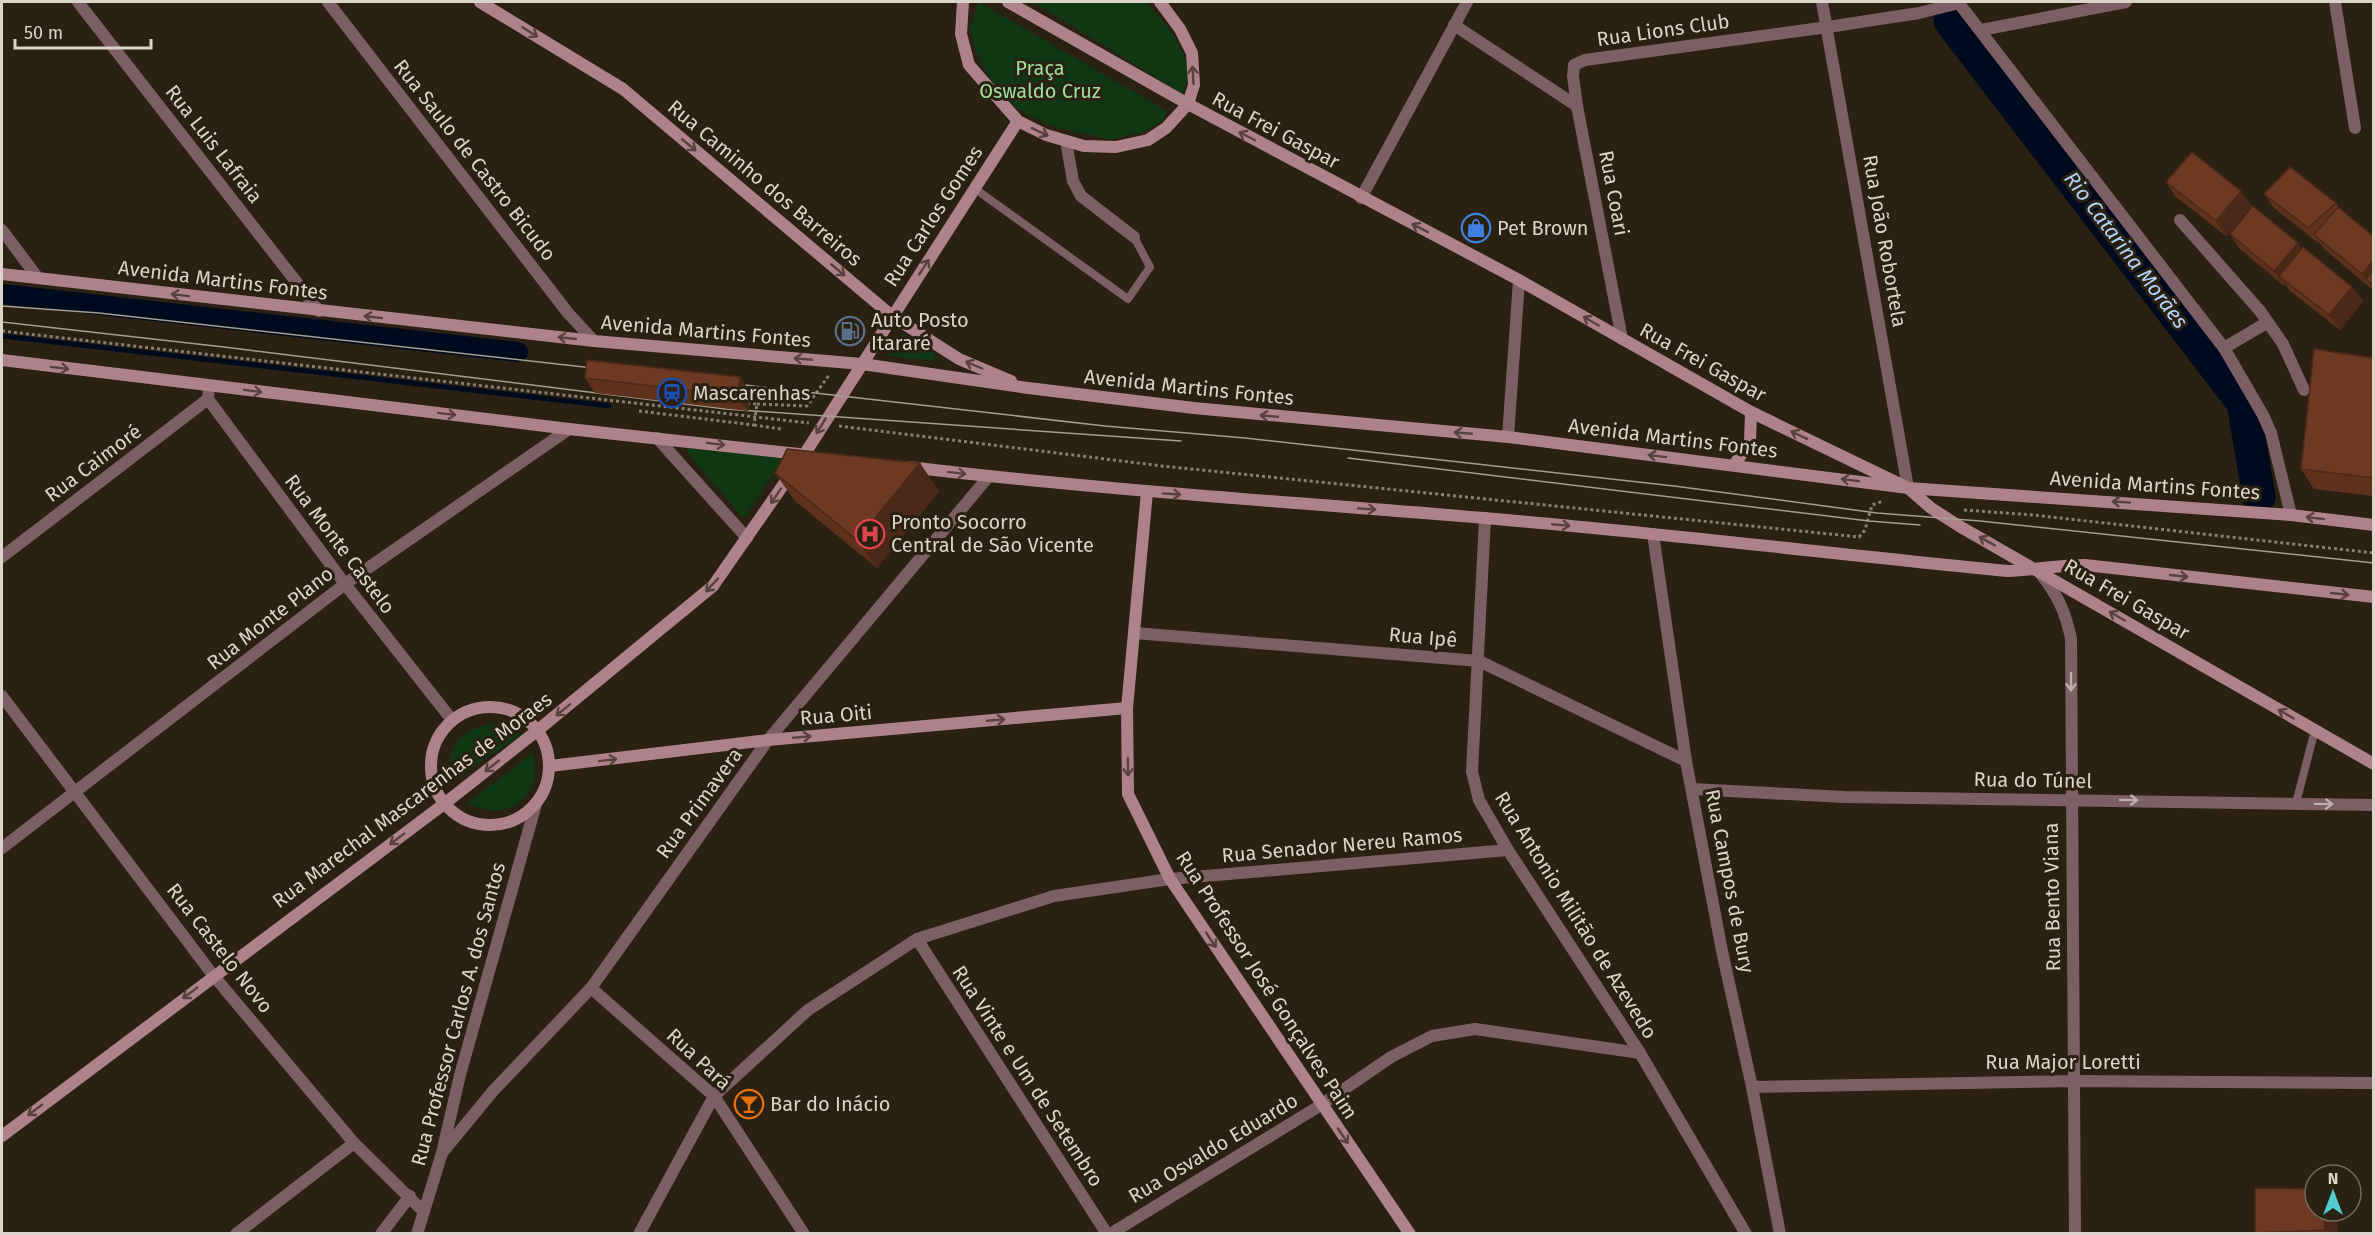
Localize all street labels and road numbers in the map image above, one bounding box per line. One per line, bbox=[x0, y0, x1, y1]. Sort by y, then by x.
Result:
street label: Rua Lions Club bbox=[1595, 9, 1731, 51]
street label: Rua Saulo de Castro Bicudo bbox=[389, 54, 561, 266]
street label: Rua Luis Lafraia bbox=[160, 80, 268, 208]
street label: Rua Frei Gaspar bbox=[1208, 86, 1344, 174]
street label: Rua Caminho dos Barreiros bbox=[663, 95, 867, 271]
street label: Rua Carlos Gomes bbox=[878, 141, 988, 291]
street label: Rua Coari bbox=[1594, 148, 1634, 238]
street label: Rua João Robortela bbox=[1858, 153, 1912, 329]
street label: Avenida Martins Fontes bbox=[117, 255, 329, 305]
street label: Avenida Martins Fontes bbox=[600, 310, 812, 352]
street label: Rua Frei Gaspar bbox=[1636, 317, 1771, 407]
street label: Avenida Martins Fontes bbox=[1083, 364, 1295, 410]
street label: Avenida Martins Fontes bbox=[1567, 413, 1779, 463]
street label: Rua Caimoré bbox=[40, 419, 146, 507]
street label: Avenida Martins Fontes bbox=[2049, 466, 2261, 504]
street label: Rua Monte Castelo bbox=[280, 470, 400, 618]
street label: Rua Frei Gaspar bbox=[2060, 553, 2194, 645]
street label: Rua Monte Plano bbox=[202, 561, 338, 675]
street label: Rua Ipê bbox=[1388, 622, 1458, 652]
street label: Rua Marechal Mascarenhas de Moraes bbox=[268, 687, 556, 913]
street label: Rua Oiti bbox=[799, 700, 873, 730]
street label: Rua Primavera bbox=[651, 743, 747, 863]
street label: Rua do Túnel bbox=[1974, 767, 2093, 793]
street label: Rua Antonio Militão de Azevedo bbox=[1490, 787, 1662, 1043]
street label: Rua Campos de Bury bbox=[1700, 787, 1760, 975]
street label: Rua Bento Viana bbox=[2039, 822, 2065, 972]
street label: Rua Senador Nereu Ramos bbox=[1221, 823, 1463, 867]
street label: Rua Professor José Gonçalves Paim bbox=[1170, 846, 1363, 1124]
street label: Rua Professor Carlos A. dos Santos bbox=[406, 859, 510, 1169]
street label: Rua Castelo Novo bbox=[162, 878, 278, 1018]
street label: Rua Vinte e Um de Setembro bbox=[947, 961, 1109, 1191]
street label: Rua Pará bbox=[662, 1023, 736, 1095]
street label: Rua Major Loretti bbox=[1985, 1050, 2141, 1074]
street label: Rua Osvaldo Eduardo bbox=[1124, 1088, 1302, 1208]

